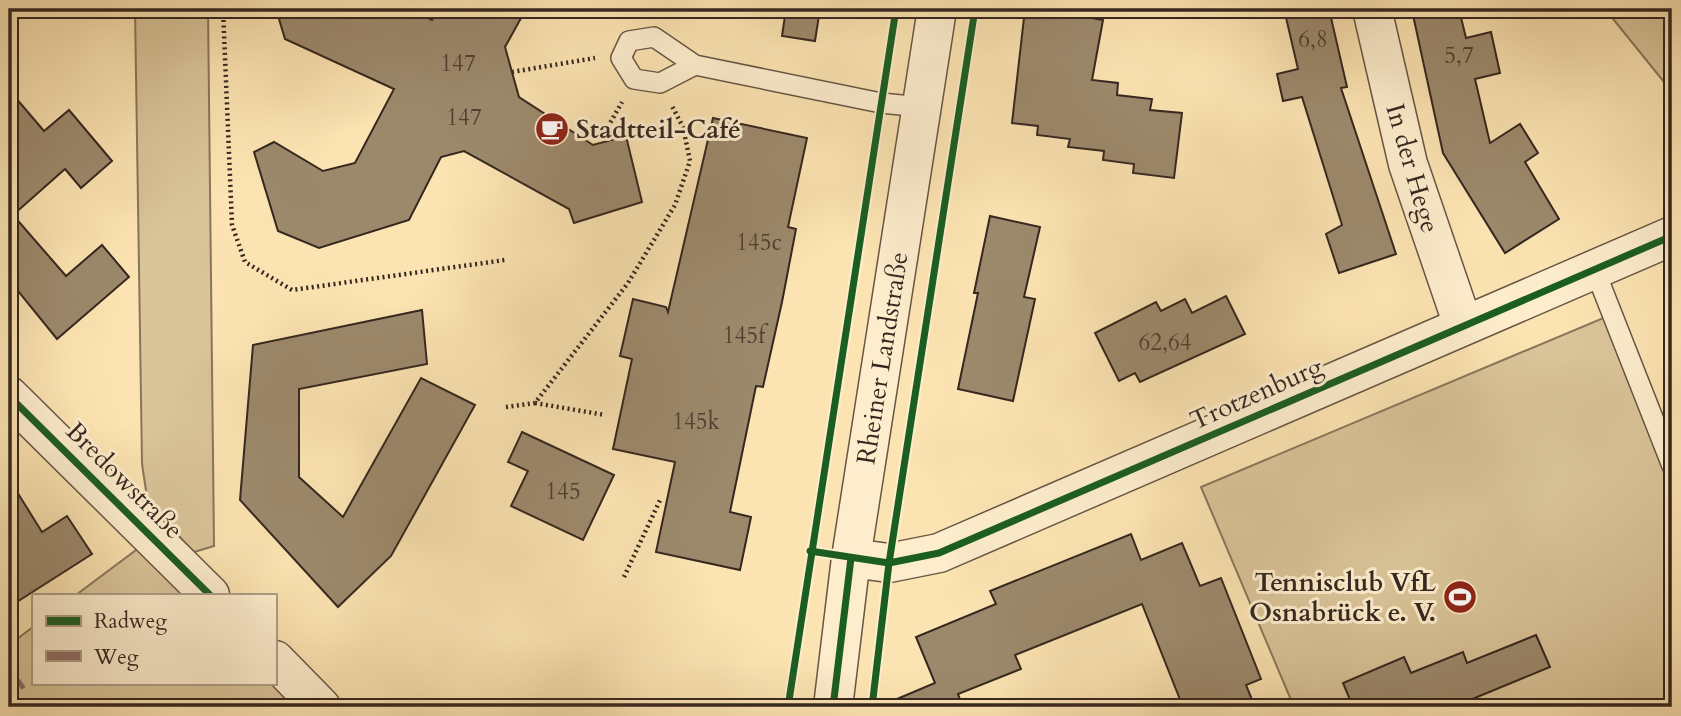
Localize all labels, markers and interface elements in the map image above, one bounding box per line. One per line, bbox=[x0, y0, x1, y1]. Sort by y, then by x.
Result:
house number: 6,8 bbox=[1298, 24, 1328, 55]
house number: 5,7 bbox=[1444, 40, 1474, 71]
house number: 147 bbox=[440, 48, 476, 79]
street label: In der Hege bbox=[1377, 100, 1448, 237]
house number: 147 bbox=[446, 102, 482, 133]
cafe icon: Stadtteil-Café bbox=[533, 110, 571, 148]
place label: Stadtteil-Café bbox=[576, 112, 741, 147]
house number: 145c bbox=[736, 227, 782, 258]
street label: Rheiner Landstraße bbox=[848, 249, 917, 467]
house number: 145f bbox=[723, 320, 769, 351]
house number: 62,64 bbox=[1139, 327, 1192, 358]
street label: Trotzenburg bbox=[1185, 349, 1328, 438]
house number: 145k bbox=[672, 406, 721, 437]
street label: Bredowstraße bbox=[58, 414, 191, 547]
house number: 145 bbox=[545, 476, 581, 507]
place label: Tennisclub VfL Osnabrück e. V. bbox=[1249, 565, 1436, 630]
sports icon: Tennisclub VfL Osnabrück e. V. bbox=[1441, 578, 1479, 616]
legend bbox=[32, 594, 276, 684]
text: Radweg bbox=[94, 607, 167, 636]
text: Weg bbox=[93, 643, 139, 672]

